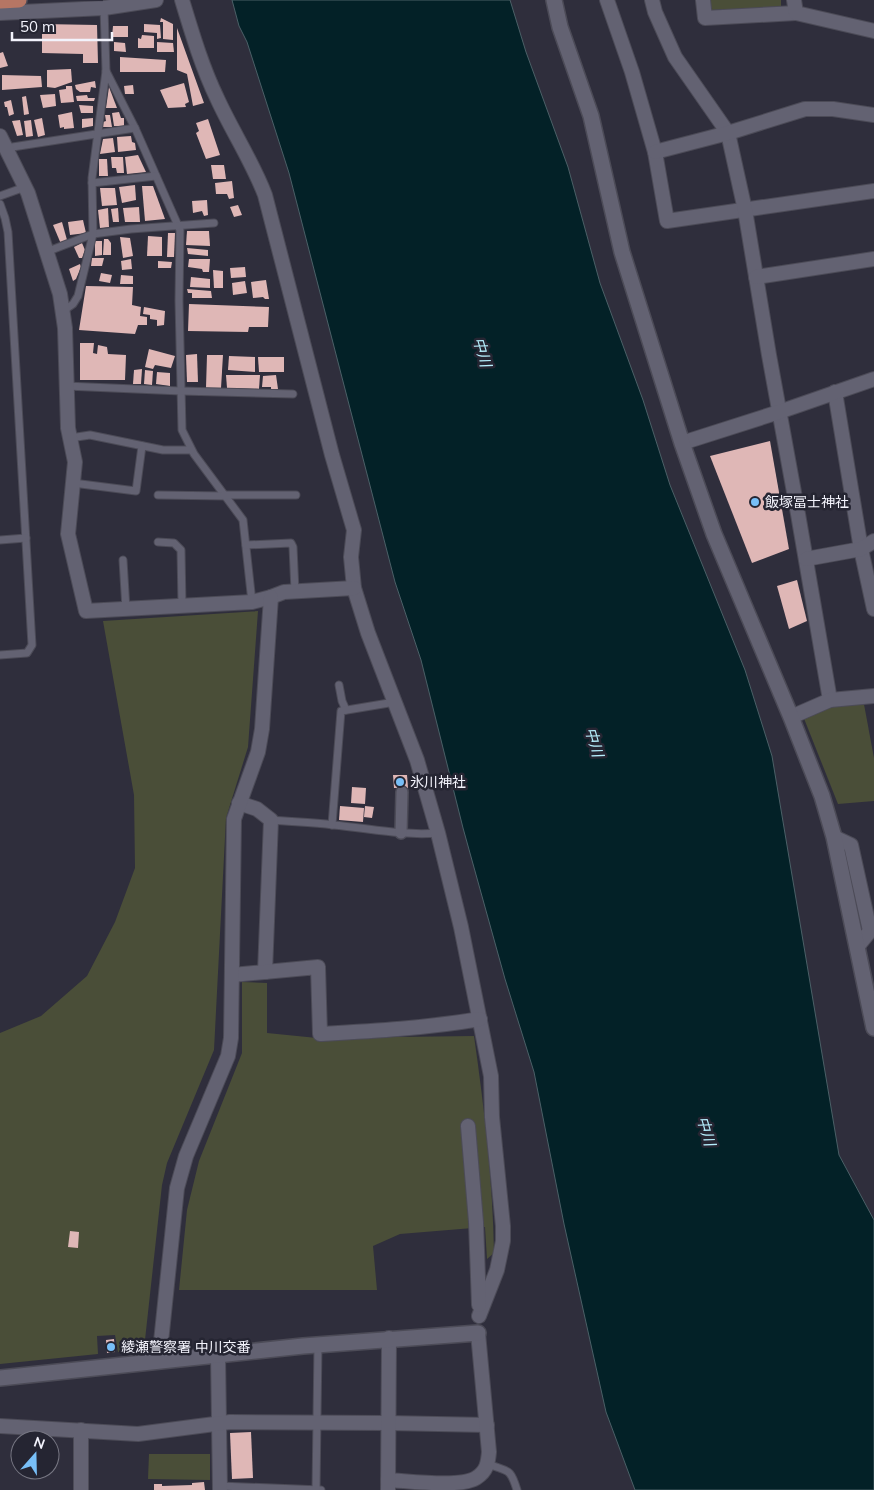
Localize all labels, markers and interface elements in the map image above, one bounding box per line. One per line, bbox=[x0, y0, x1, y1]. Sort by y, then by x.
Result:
scale bar bbox=[12, 10, 112, 42]
text: 50 m bbox=[20, 17, 55, 36]
water label: 中川 bbox=[469, 335, 496, 371]
place label: 飯塚冨士神社 bbox=[765, 493, 849, 511]
marker: 飯塚冨士神社 bbox=[749, 496, 761, 508]
water label: 中川 bbox=[581, 725, 608, 761]
place label: 氷川神社 bbox=[410, 773, 466, 791]
marker: 氷川神社 bbox=[394, 776, 406, 788]
water label: 中川 bbox=[693, 1114, 720, 1150]
place label: 綾瀬警察署 中川交番 bbox=[121, 1338, 251, 1356]
marker: 綾瀬警察署 中川交番 bbox=[105, 1341, 117, 1353]
north arrow bbox=[10, 1430, 60, 1480]
text: N bbox=[31, 1433, 47, 1453]

